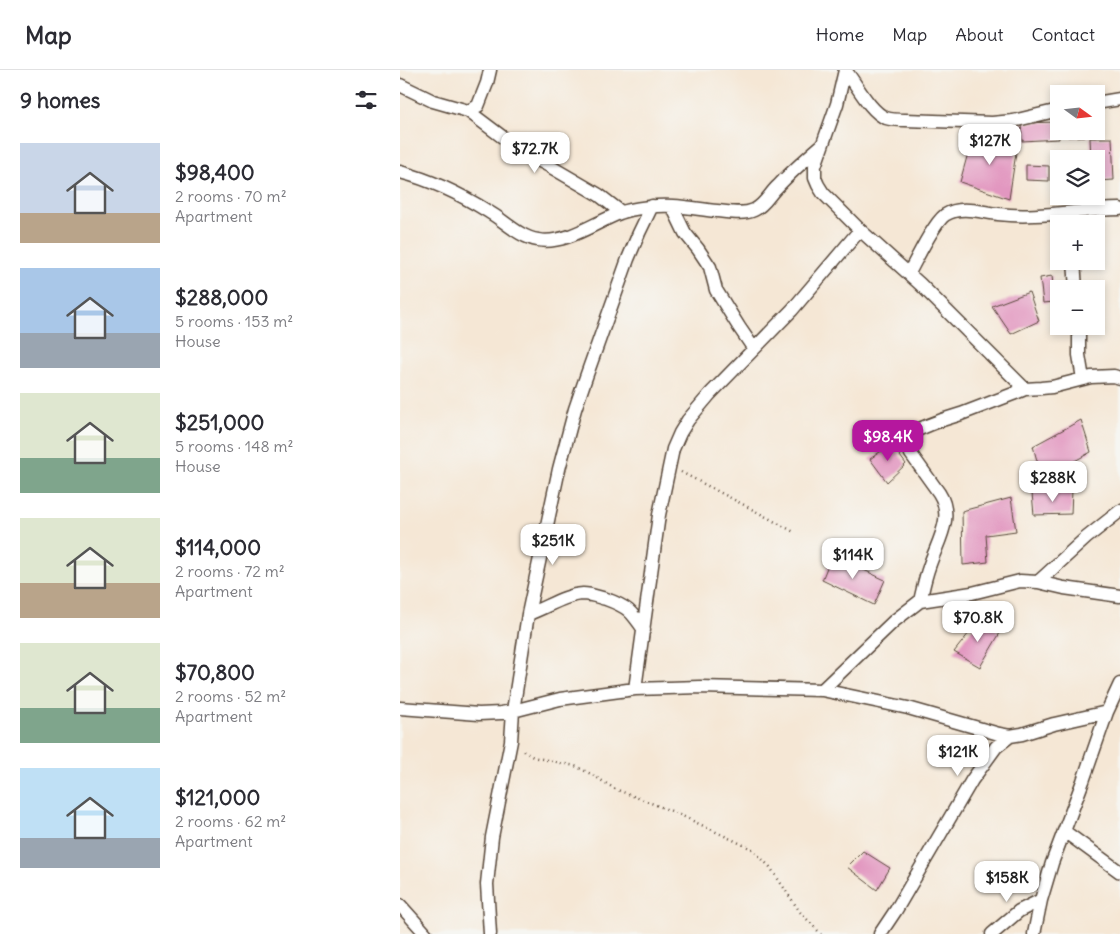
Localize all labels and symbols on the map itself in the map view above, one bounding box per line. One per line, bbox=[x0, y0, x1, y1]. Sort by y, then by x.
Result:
north arrow bbox=[1050, 85, 1105, 140]
pin: $127K bbox=[955, 124, 1025, 166]
pin: $72.7K bbox=[494, 132, 576, 174]
pin: $98.4K bbox=[847, 420, 929, 462]
pin: $288K bbox=[1018, 460, 1088, 503]
pin: $251K bbox=[518, 524, 588, 566]
pin: $114K bbox=[818, 538, 888, 580]
pin: $70.8K bbox=[937, 600, 1019, 643]
pin: $121K bbox=[923, 734, 993, 777]
pin: $158K bbox=[972, 860, 1042, 903]

